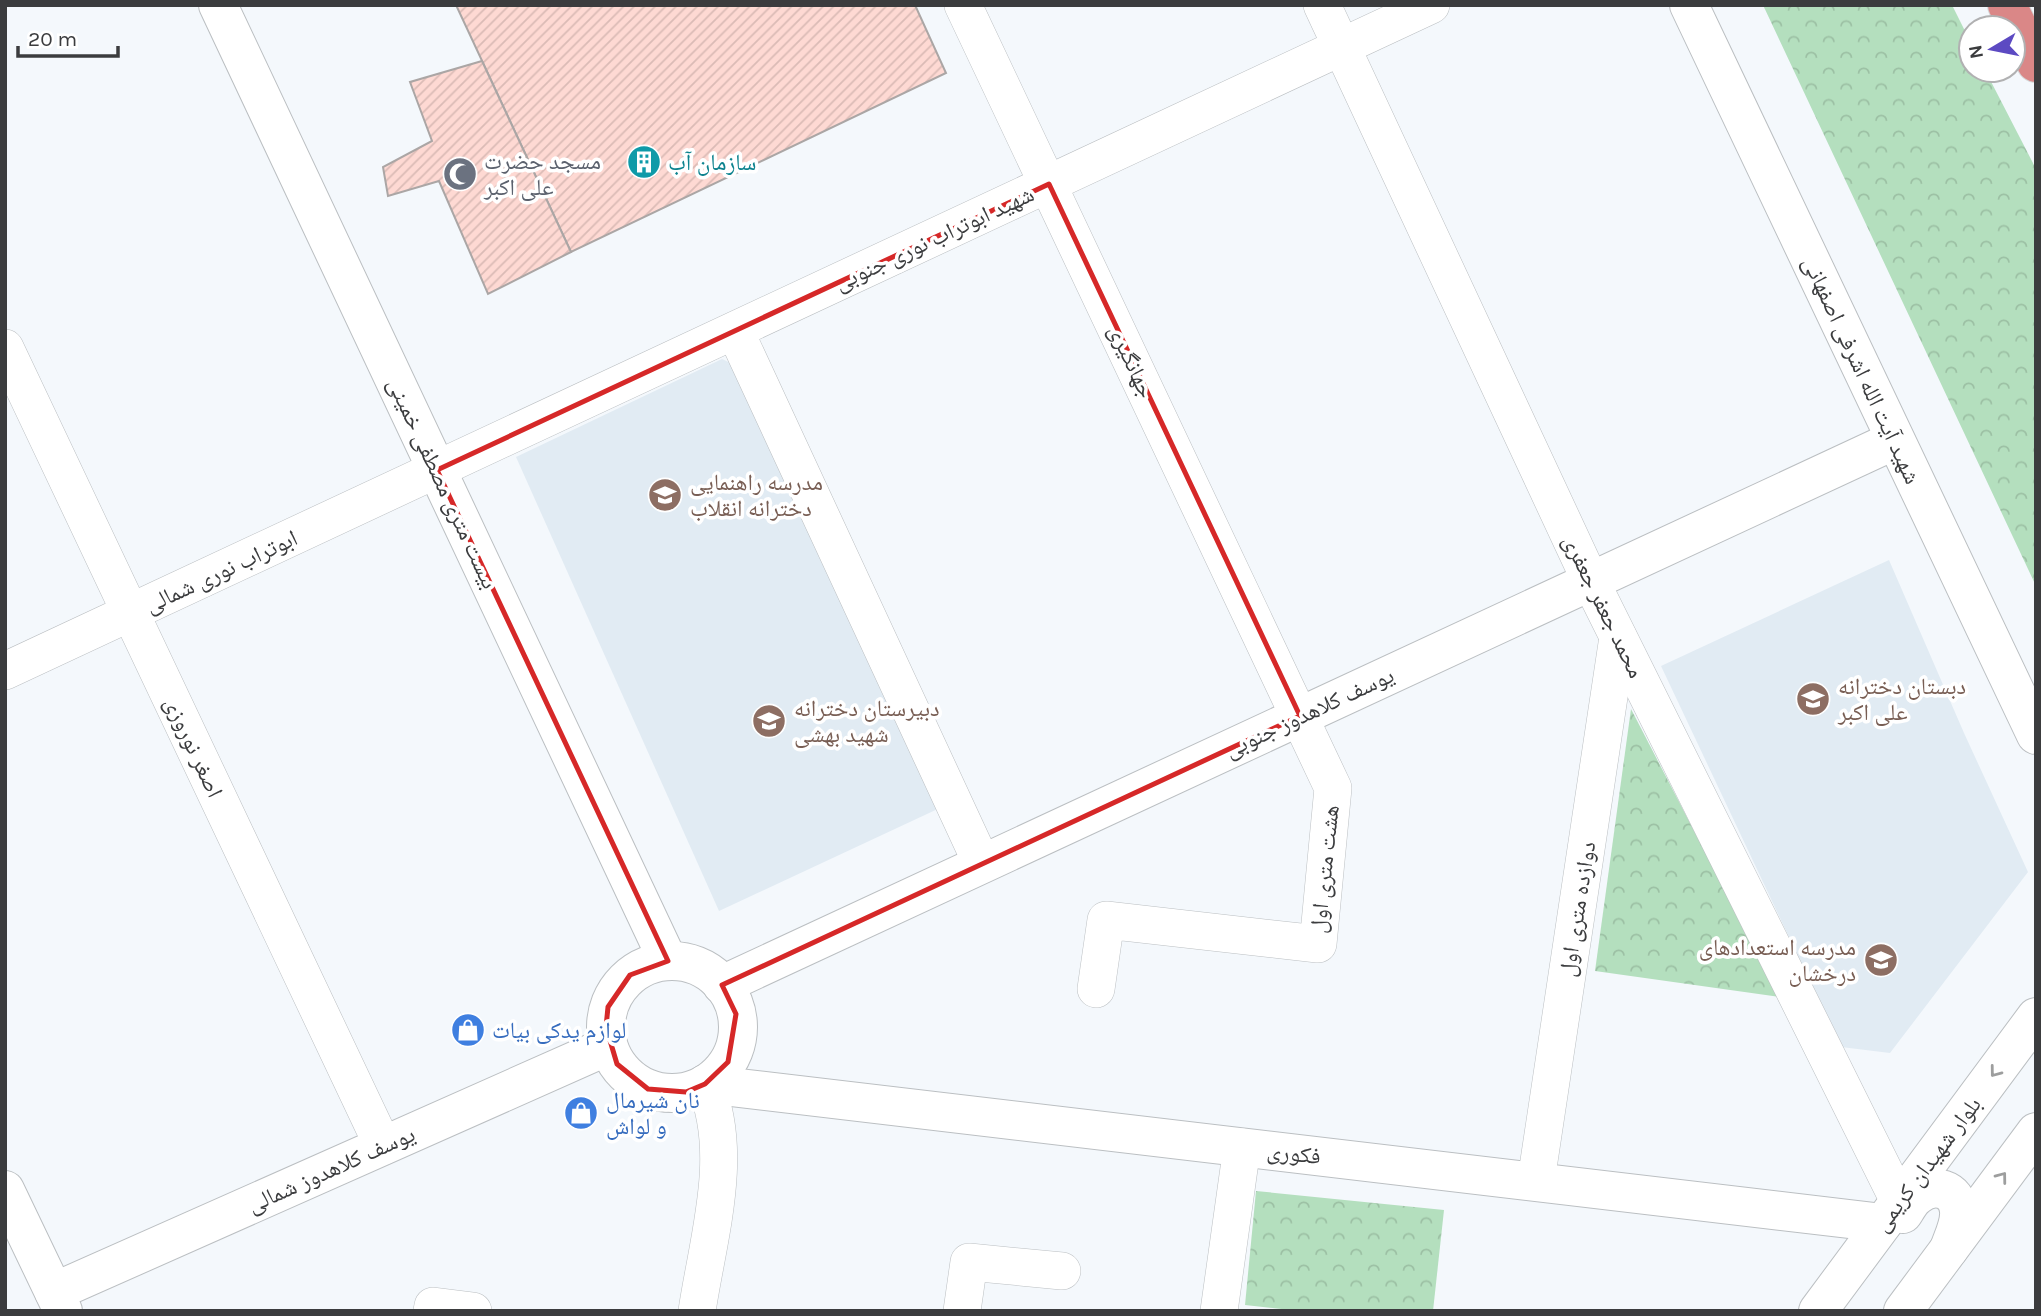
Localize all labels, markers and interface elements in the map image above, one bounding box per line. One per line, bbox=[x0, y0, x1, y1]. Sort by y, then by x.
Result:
scale bar bbox=[18, 14, 117, 58]
north arrow bbox=[1957, 14, 2027, 84]
text: 20 m bbox=[28, 27, 77, 51]
text: N bbox=[1964, 43, 1988, 60]
building icon: سازمان آب bbox=[625, 143, 663, 181]
place label: مسجد حضرت علی اکبر bbox=[483, 148, 601, 201]
place label: سازمان آب bbox=[668, 149, 756, 176]
mosque icon: مسجد حضرت علی اکبر bbox=[441, 155, 479, 193]
street label: شهید ابوتراب نوری جنوبی bbox=[830, 180, 1038, 297]
street label: شهید آیت الله اشرفی اصفهانی bbox=[1797, 252, 1926, 488]
street label: جهانگیری bbox=[1103, 320, 1160, 402]
street label: بیست متری مصطفی خمینی bbox=[382, 373, 503, 593]
place label: مدرسه راهنمایی دخترانه انقلاب bbox=[690, 469, 823, 522]
school or university icon: مدرسه راهنمایی دخترانه انقلاب bbox=[646, 476, 684, 514]
street label: ابوتراب نوری شمالی bbox=[141, 524, 302, 619]
street label: محمد جعفر جعفری bbox=[1557, 530, 1650, 682]
street label: یوسف کلاهدوز جنوبی bbox=[1220, 661, 1398, 763]
place label: دبستان دخترانه علی اکبر bbox=[1837, 673, 1966, 726]
school or university icon: دبستان دخترانه علی اکبر bbox=[1794, 680, 1832, 718]
street label: اصغر نوروزی bbox=[159, 693, 229, 802]
place label: دبیرستان دخترانه شهید بهشی bbox=[794, 695, 940, 748]
school or university icon: دبیرستان دخترانه شهید بهشی bbox=[750, 702, 788, 740]
street label: هشت متری اول bbox=[1304, 804, 1345, 935]
street label: دوازده متری اول bbox=[1553, 839, 1602, 979]
place label: مدرسه استعدادهای درخشان bbox=[1699, 934, 1856, 987]
school or university icon: مدرسه استعدادهای درخشان bbox=[1862, 941, 1900, 979]
shop icon: لوازم یدکی بیات bbox=[449, 1011, 487, 1049]
place label: لوازم یدکی بیات bbox=[492, 1017, 626, 1046]
one-way arrow bbox=[1991, 1064, 2003, 1077]
place label: نان شیرمال و لواش bbox=[606, 1087, 700, 1140]
street label: بلوار شهیدان کریمی bbox=[1868, 1091, 1987, 1237]
shop icon: نان شیرمال و لواش bbox=[562, 1094, 600, 1132]
street label: یوسف کلاهدوز شمالی bbox=[243, 1120, 419, 1218]
street label: فکوری bbox=[1265, 1137, 1322, 1170]
one-way arrow bbox=[1994, 1172, 2007, 1185]

